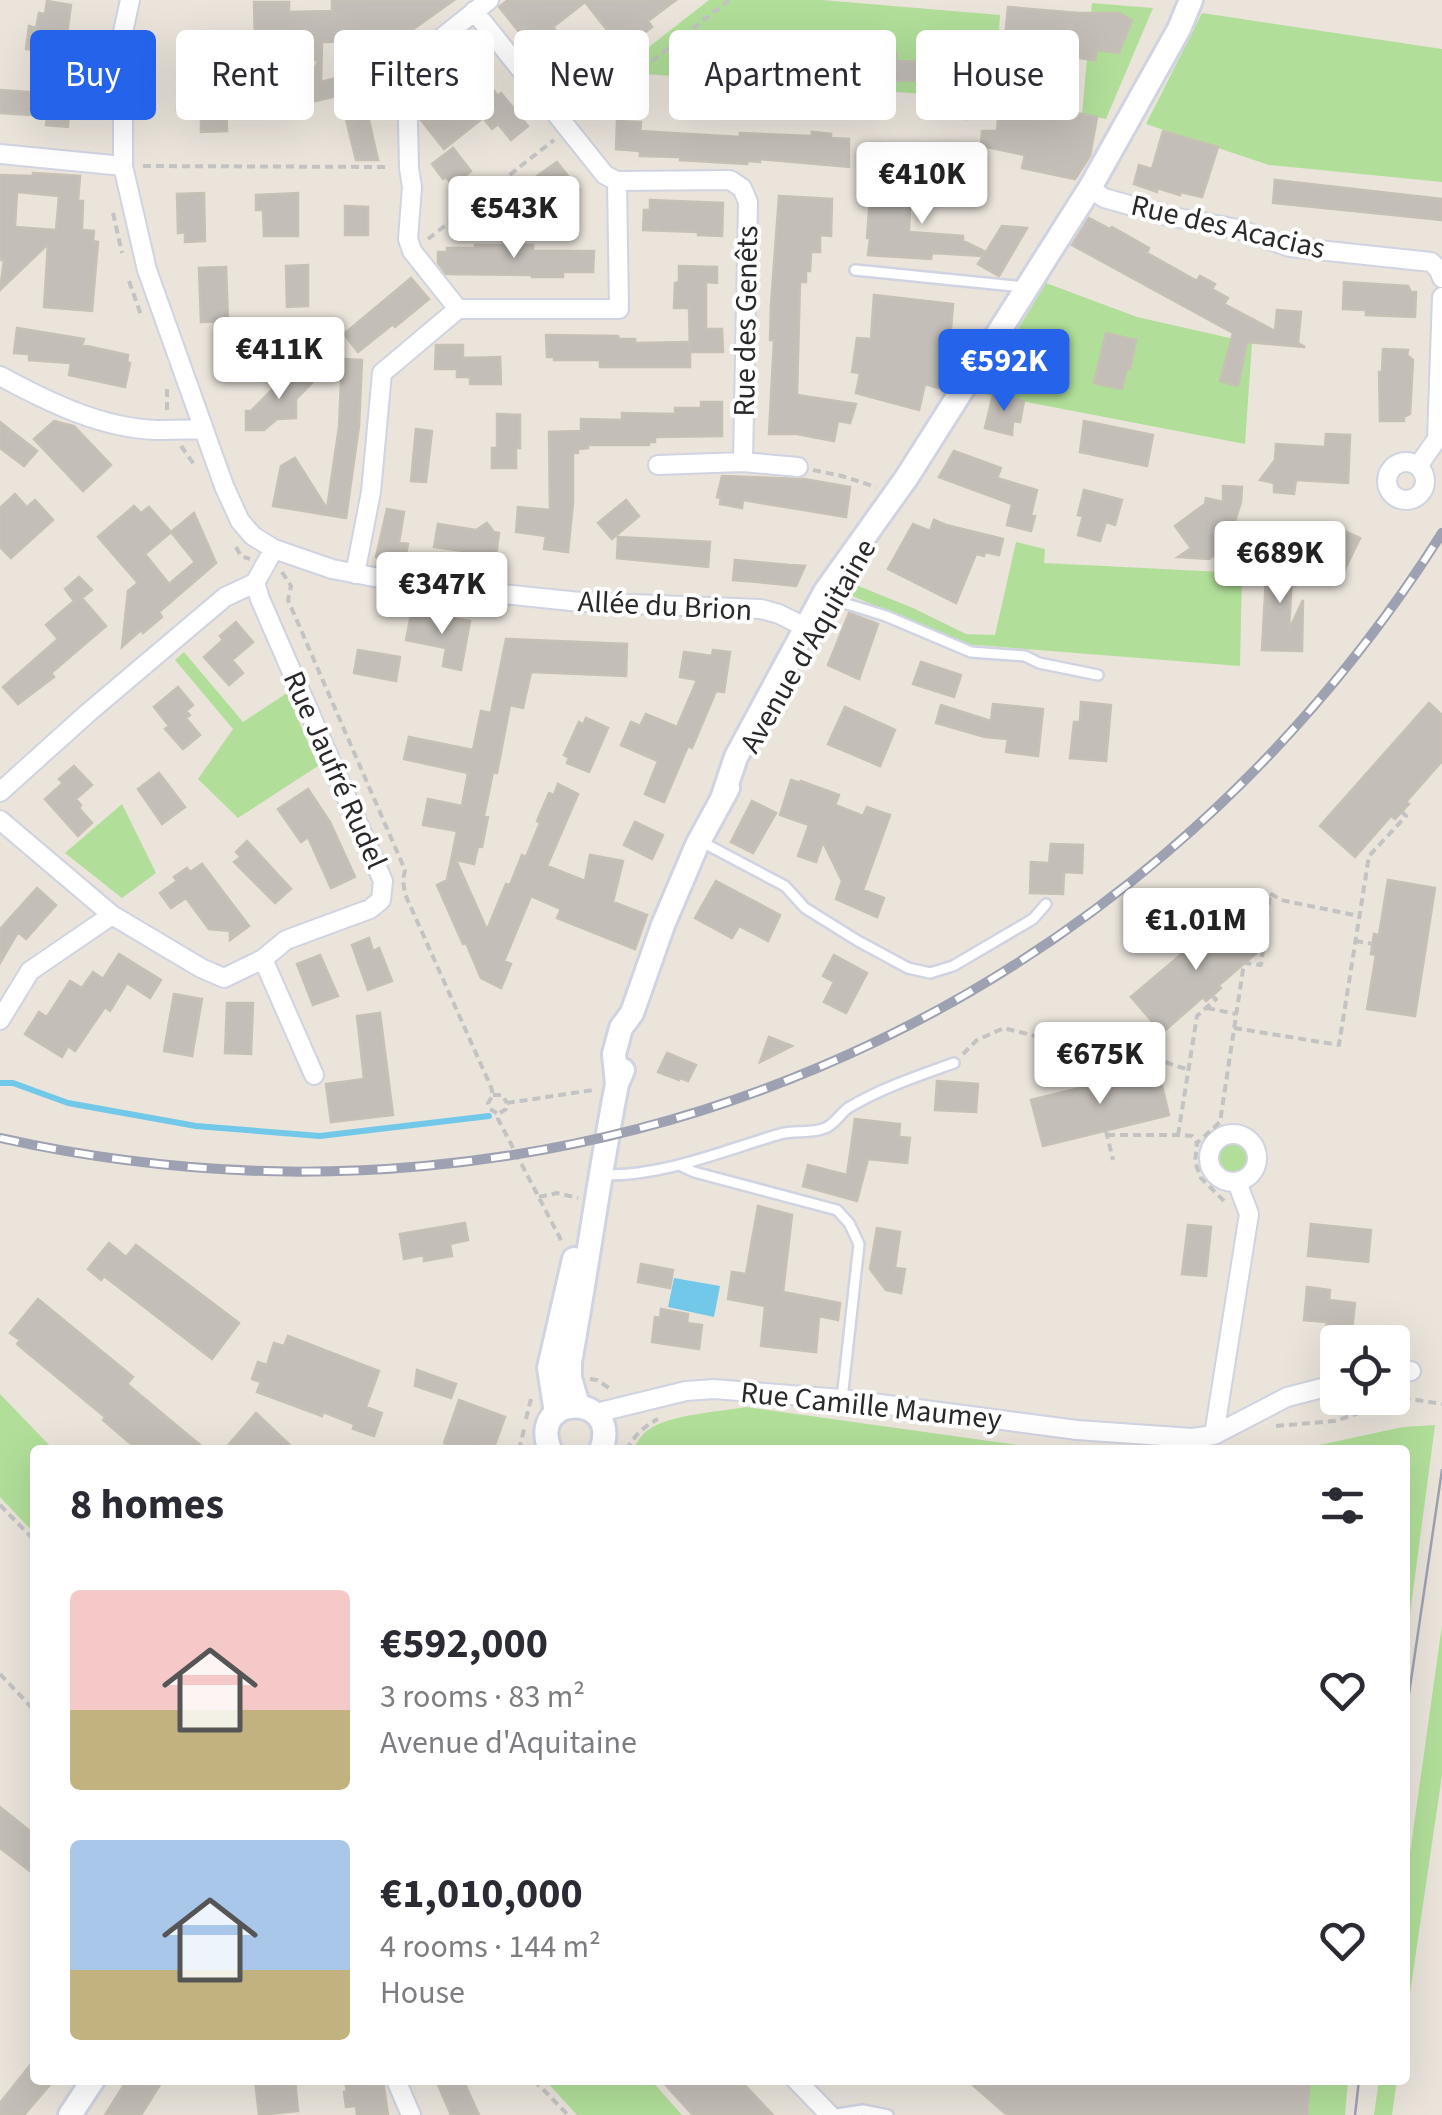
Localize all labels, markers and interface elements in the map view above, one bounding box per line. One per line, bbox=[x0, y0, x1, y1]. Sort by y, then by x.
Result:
chip: Buy bbox=[30, 30, 156, 120]
chip: Rent bbox=[176, 30, 314, 120]
chip: Filters bbox=[334, 30, 494, 120]
chip: New bbox=[514, 30, 649, 120]
chip: Apartment bbox=[669, 30, 896, 120]
chip: House bbox=[916, 30, 1079, 120]
pin: €410K bbox=[852, 142, 992, 227]
text: €410K bbox=[878, 151, 966, 197]
pin: €543K bbox=[444, 176, 584, 261]
street label: Rue des Acacias bbox=[1127, 184, 1329, 270]
text: €543K bbox=[470, 185, 558, 231]
street label: Rue des Genêts bbox=[723, 225, 769, 417]
pin: €411K bbox=[209, 317, 349, 402]
text: €411K bbox=[235, 326, 323, 372]
pin: €592K bbox=[934, 329, 1074, 414]
text: €592K bbox=[960, 338, 1048, 384]
pin: €689K bbox=[1210, 521, 1350, 606]
text: €689K bbox=[1236, 530, 1324, 576]
street label: Avenue d'Aquitaine bbox=[729, 531, 887, 761]
pin: €347K bbox=[372, 552, 512, 637]
text: €347K bbox=[398, 561, 486, 607]
street label: Allée du Brion bbox=[577, 580, 753, 632]
street label: Rue Jaufré Rudel bbox=[272, 664, 398, 876]
pin: €1.01M bbox=[1115, 888, 1277, 973]
text: €1.01M bbox=[1145, 897, 1247, 943]
pin: €675K bbox=[1030, 1022, 1170, 1107]
text: €675K bbox=[1056, 1031, 1144, 1077]
map controls bbox=[1320, 1325, 1410, 1415]
button: locate bbox=[1320, 1325, 1410, 1415]
street label: Rue Camille Maumey bbox=[738, 1371, 1004, 1441]
text: 8 homes bbox=[70, 1475, 224, 1535]
icon: filters bbox=[1315, 1478, 1370, 1533]
text: €592,000 bbox=[380, 1614, 548, 1674]
icon: home bbox=[150, 1630, 270, 1750]
icon: heart bbox=[1315, 1663, 1370, 1718]
text: 3 rooms · 83 m² bbox=[380, 1674, 585, 1720]
text: Avenue d'Aquitaine bbox=[380, 1720, 637, 1766]
text: €1,010,000 bbox=[380, 1864, 583, 1924]
icon: home bbox=[150, 1880, 270, 2000]
icon: heart bbox=[1315, 1913, 1370, 1968]
text: 4 rooms · 144 m² bbox=[380, 1924, 601, 1970]
text: House bbox=[380, 1970, 465, 2016]

